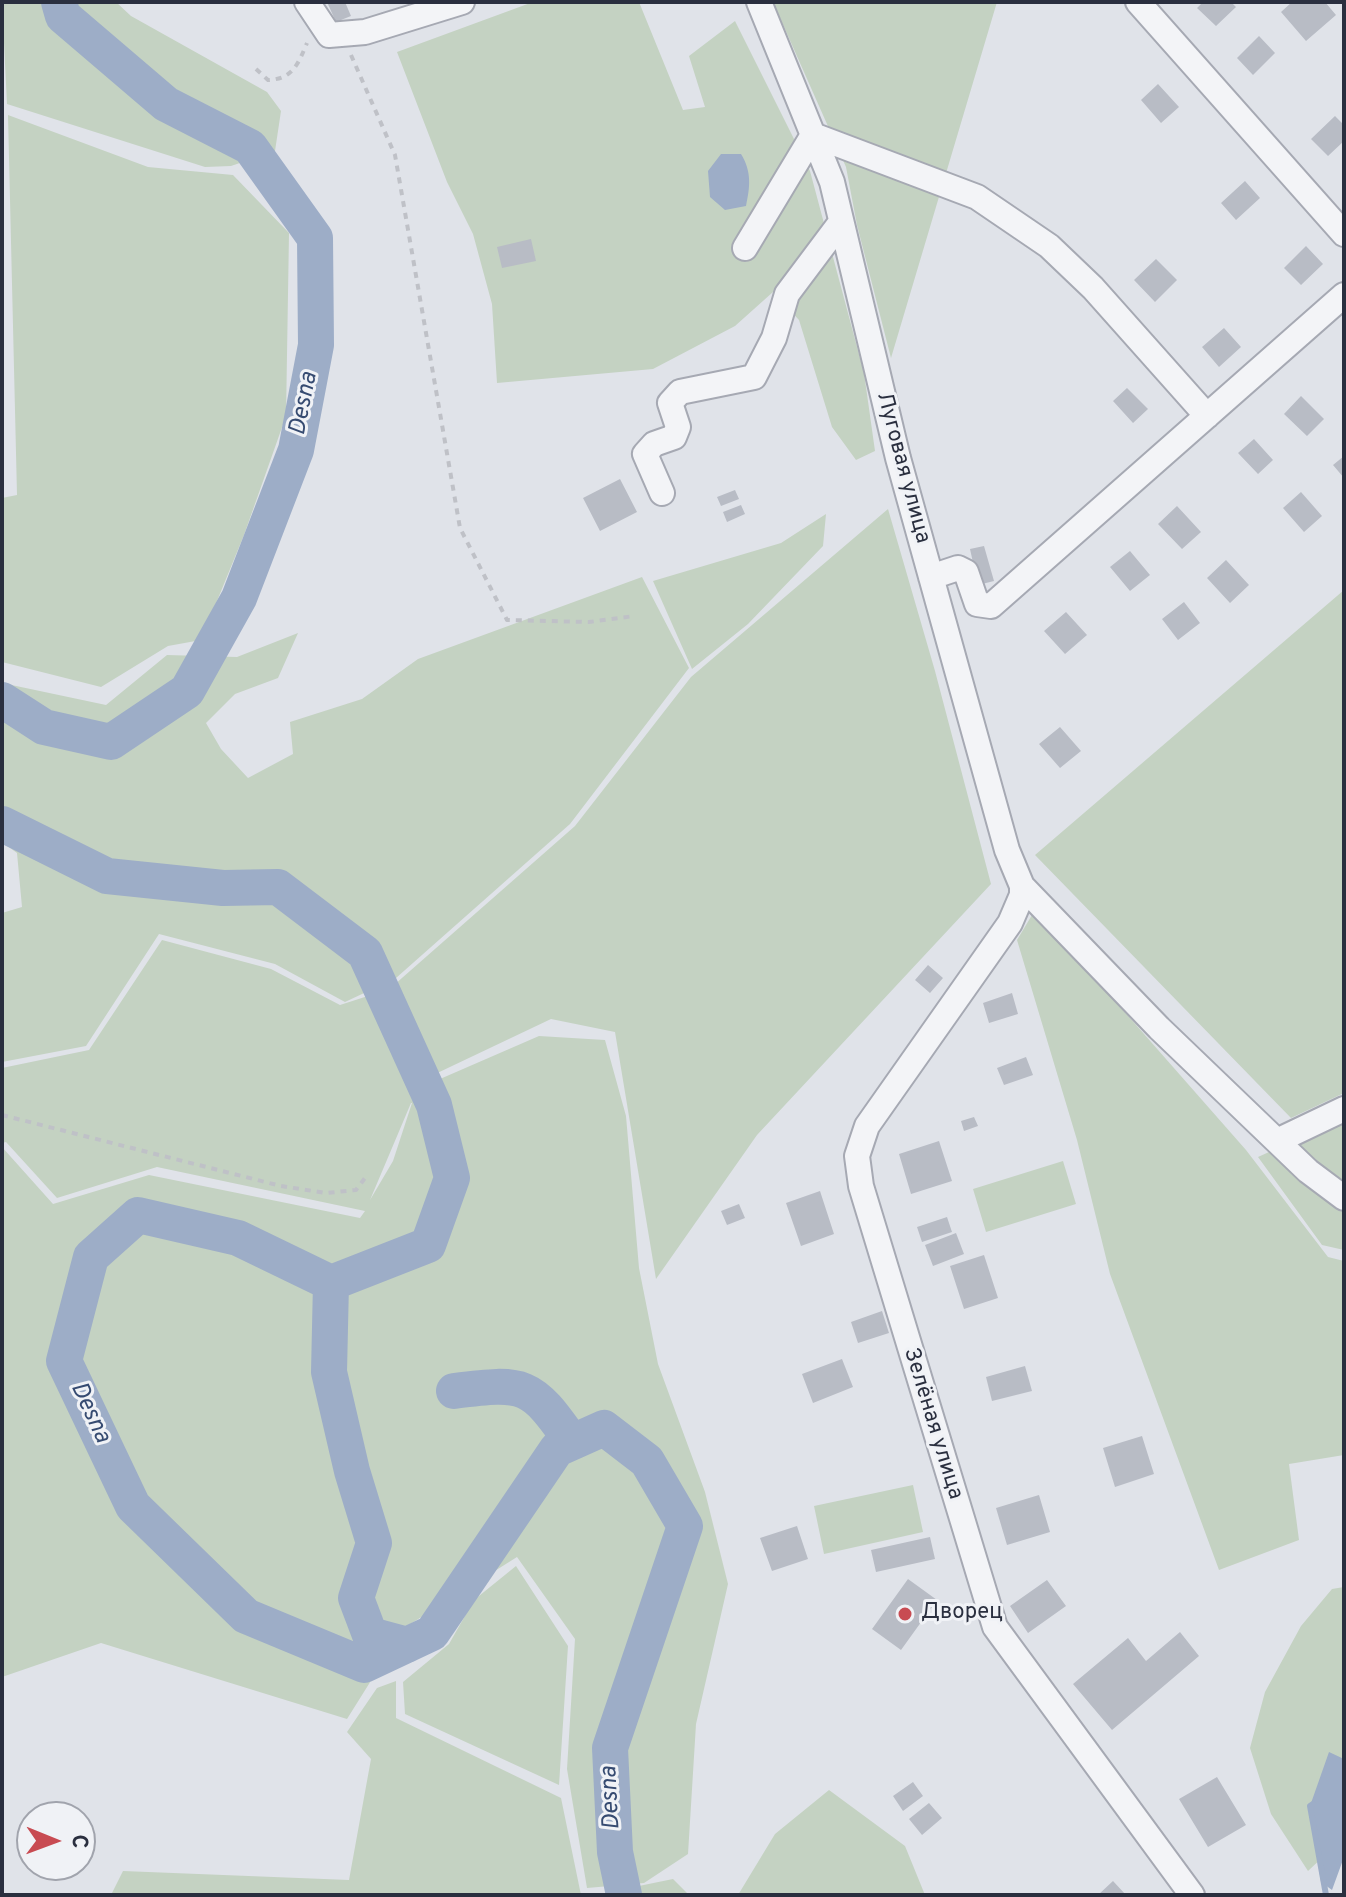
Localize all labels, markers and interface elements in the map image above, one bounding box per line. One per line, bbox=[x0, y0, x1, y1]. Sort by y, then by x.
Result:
water label: Desna bbox=[285, 370, 325, 438]
street label: Луговая улица bbox=[869, 389, 935, 547]
street label: Зелёная улица bbox=[896, 1345, 968, 1503]
water label: Desna bbox=[62, 1378, 116, 1448]
place label: Дворец bbox=[921, 1601, 1003, 1627]
marker: Дворец bbox=[896, 1605, 914, 1623]
water label: Desna bbox=[596, 1765, 628, 1831]
north arrow bbox=[16, 1801, 96, 1881]
text: С bbox=[65, 1834, 92, 1849]

